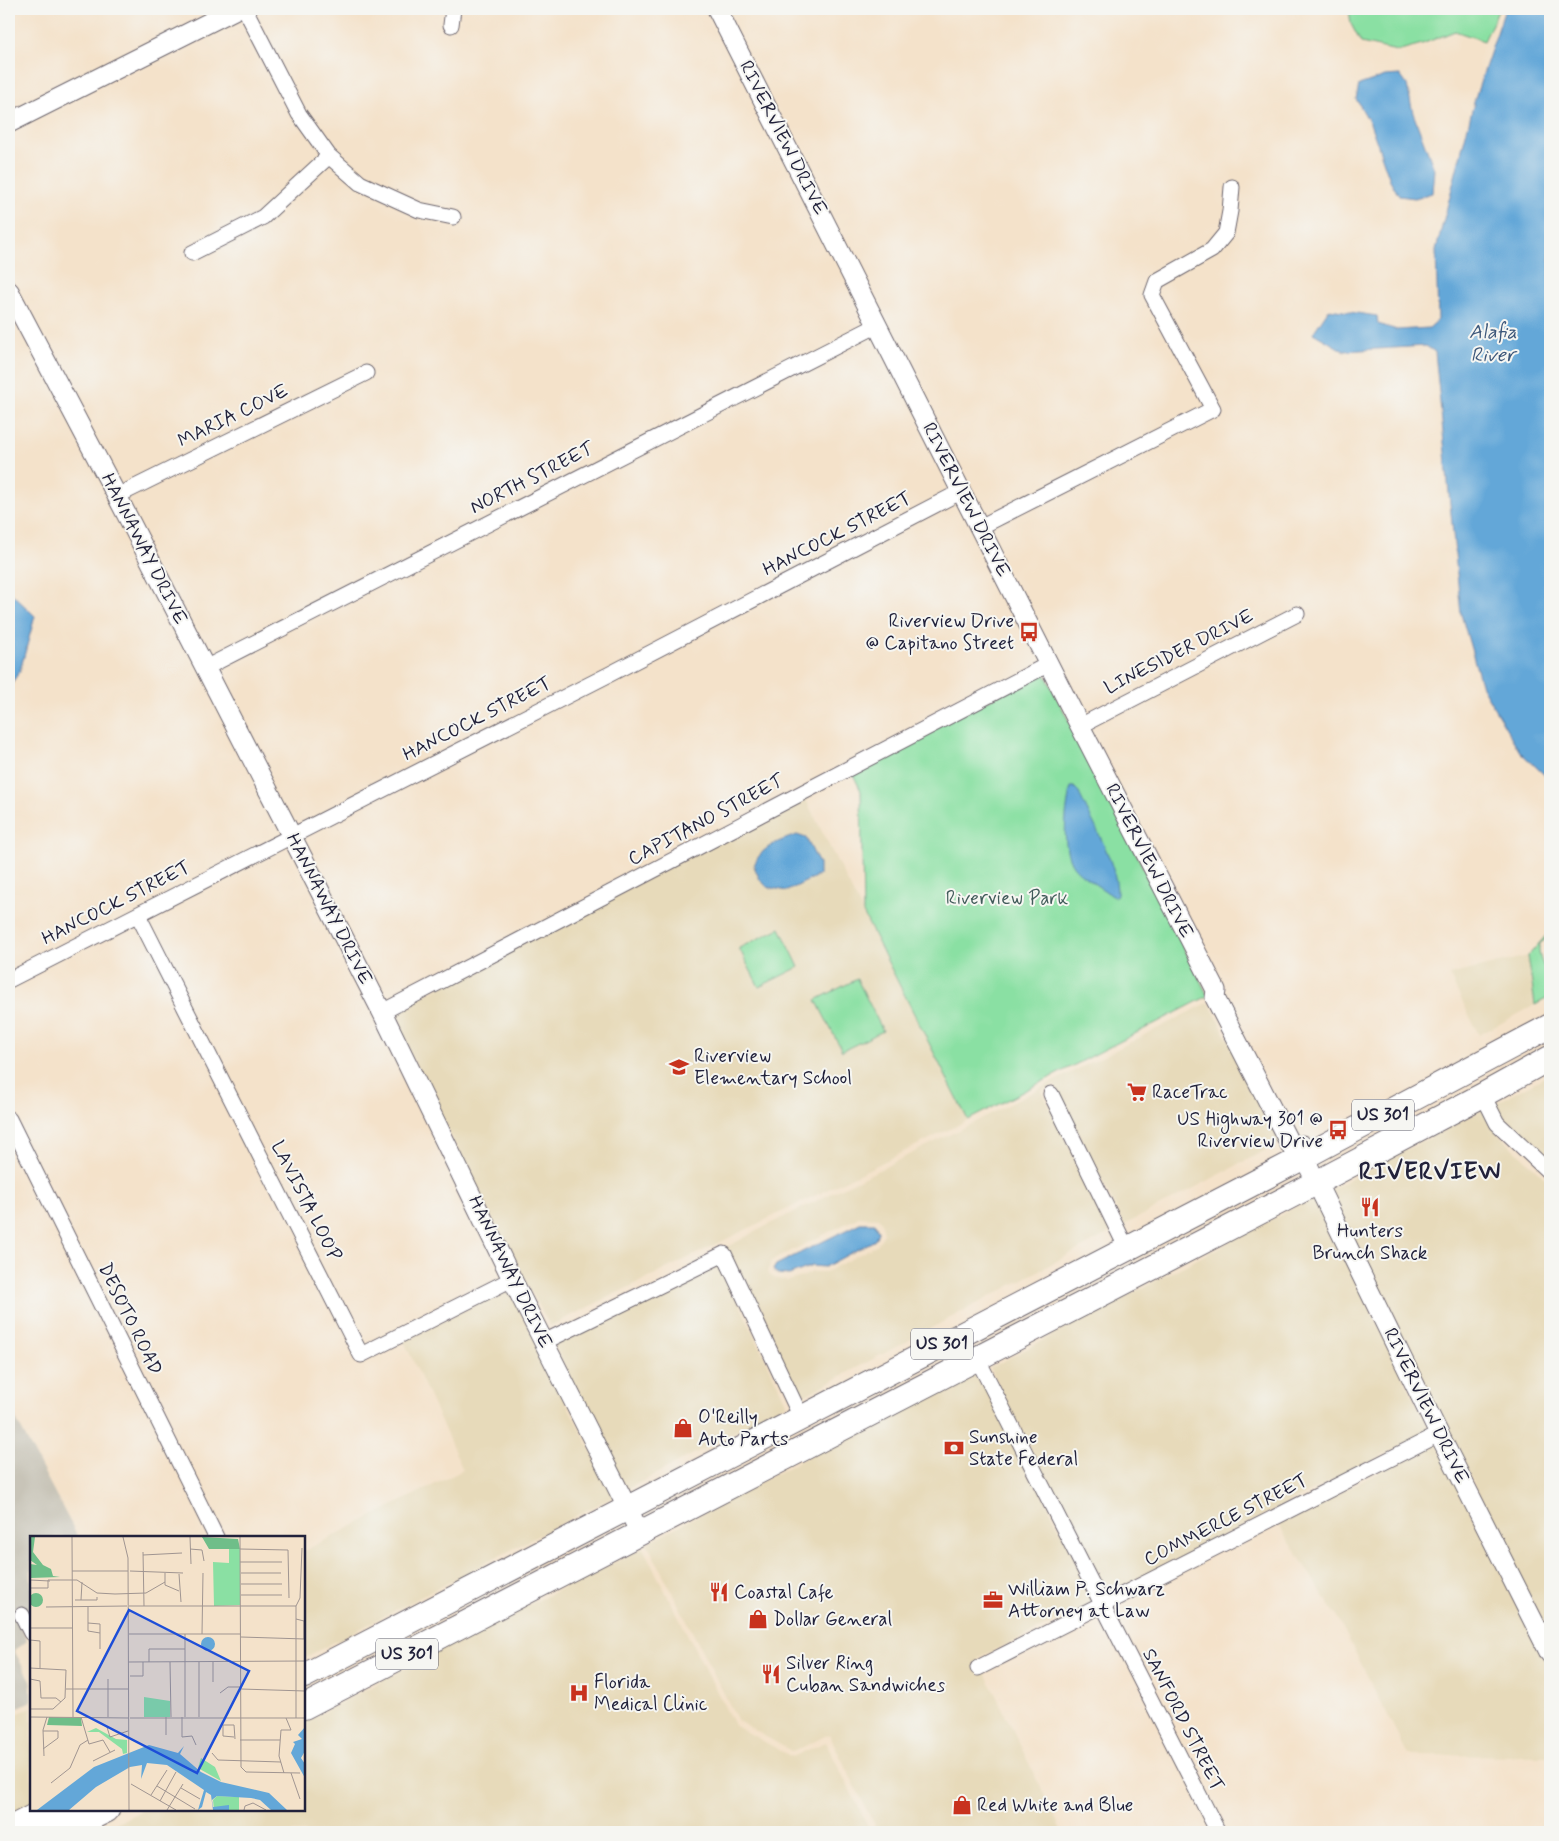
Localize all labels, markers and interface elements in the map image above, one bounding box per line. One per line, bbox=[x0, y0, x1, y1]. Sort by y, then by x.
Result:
street label: RIVERVIEW DRIVE bbox=[733, 56, 833, 220]
water label: Alafia River bbox=[1469, 319, 1518, 369]
street label: MARIA COVE bbox=[174, 378, 292, 454]
street label: RIVERVIEW DRIVE bbox=[916, 418, 1016, 582]
street label: NORTH STREET bbox=[466, 436, 599, 520]
street label: HANNAWAY DRIVE bbox=[95, 469, 193, 629]
street label: HANCOCK STREET bbox=[758, 486, 916, 582]
street label: LINESIDER DRIVE bbox=[1100, 604, 1258, 700]
place label: Riverview Drive @ Capitano Street bbox=[865, 609, 1014, 656]
bus stop icon: Riverview Drive @ Capitano Street bbox=[1018, 621, 1040, 643]
street label: HANCOCK STREET bbox=[398, 671, 556, 767]
street label: CAPITANO STREET bbox=[624, 768, 789, 872]
street label: RIVERVIEW DRIVE bbox=[1099, 779, 1199, 943]
street label: HANNAWAY DRIVE bbox=[280, 829, 378, 989]
street label: HANCOCK STREET bbox=[37, 855, 195, 951]
park label: Riverview Park bbox=[946, 886, 1069, 911]
place label: Riverview Elementary School bbox=[694, 1044, 852, 1091]
school or university icon: Riverview Elementary School bbox=[668, 1056, 690, 1078]
place label: RaceTrac bbox=[1152, 1080, 1228, 1105]
supermarket icon: RaceTrac bbox=[1126, 1081, 1148, 1103]
road number: US 301 bbox=[1352, 1100, 1414, 1130]
place label: US Highway 301 @ Riverview Drive bbox=[1177, 1107, 1323, 1154]
bus stop icon: US Highway 301 @ Riverview Drive bbox=[1327, 1119, 1349, 1141]
street label: LAVISTA LOOP bbox=[265, 1137, 347, 1266]
district label: RIVERVIEW bbox=[1359, 1157, 1501, 1188]
street label: HANNAWAY DRIVE bbox=[462, 1192, 558, 1352]
restaurant icon: Hunters Brunch Shack bbox=[1359, 1196, 1381, 1218]
place label: Hunters Brunch Shack bbox=[1313, 1219, 1428, 1266]
street label: DESOTO ROAD bbox=[92, 1259, 168, 1379]
street label: RIVERVIEW DRIVE bbox=[1377, 1324, 1475, 1488]
road number: US 301 bbox=[911, 1328, 973, 1360]
place label: O'Reilly Auto Parts bbox=[698, 1405, 788, 1452]
shop icon: O'Reilly Auto Parts bbox=[672, 1417, 694, 1439]
place label: Sunshine State Federal bbox=[969, 1425, 1078, 1472]
bank icon: Sunshine State Federal bbox=[943, 1437, 965, 1459]
street label: COMMERCE STREET bbox=[1140, 1468, 1312, 1572]
inset map bbox=[30, 1536, 305, 1811]
place label: William P. Schwarz Attorney at Law bbox=[1008, 1577, 1165, 1624]
place label: Coastal Cafe bbox=[734, 1580, 834, 1605]
restaurant icon: Coastal Cafe bbox=[708, 1581, 730, 1603]
office icon: William P. Schwarz Attorney at Law bbox=[982, 1589, 1004, 1611]
place label: Dollar General bbox=[773, 1607, 893, 1632]
shop icon: Dollar General bbox=[747, 1608, 769, 1630]
road number: US 301 bbox=[376, 1638, 438, 1670]
street label: SANFORD STREET bbox=[1136, 1644, 1230, 1796]
place label: Silver Ring Cuban Sandwiches bbox=[786, 1651, 946, 1698]
restaurant icon: Silver Ring Cuban Sandwiches bbox=[760, 1663, 782, 1685]
place label: Florida Medical Clinic bbox=[594, 1670, 708, 1717]
hospital icon: Florida Medical Clinic bbox=[568, 1682, 590, 1704]
place label: Red White and Blue bbox=[977, 1793, 1133, 1818]
shop icon: Red White and Blue bbox=[951, 1794, 973, 1816]

